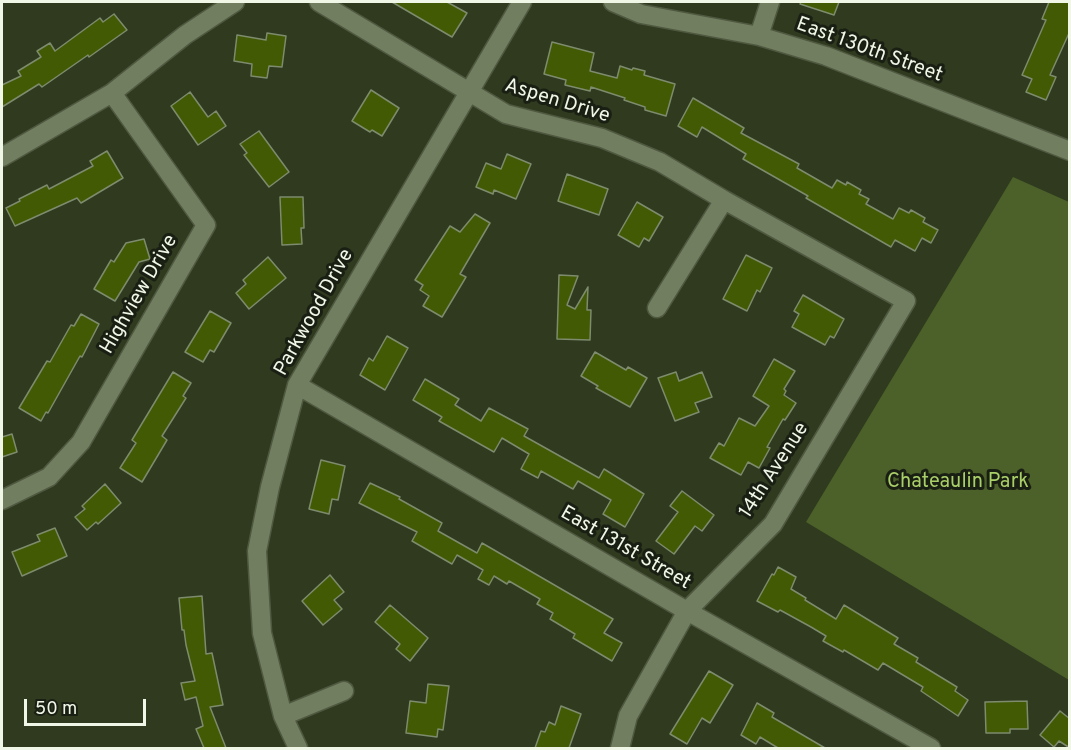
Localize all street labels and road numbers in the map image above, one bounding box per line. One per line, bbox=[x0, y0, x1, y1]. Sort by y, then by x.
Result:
street label: East 130th Street bbox=[792, 13, 946, 89]
street label: Aspen Drive bbox=[501, 75, 613, 129]
street label: Highview Drive bbox=[96, 231, 184, 359]
street label: Parkwood Drive bbox=[270, 245, 360, 381]
street label: 14th Avenue bbox=[735, 419, 815, 523]
street label: East 131st Street bbox=[555, 502, 695, 596]

